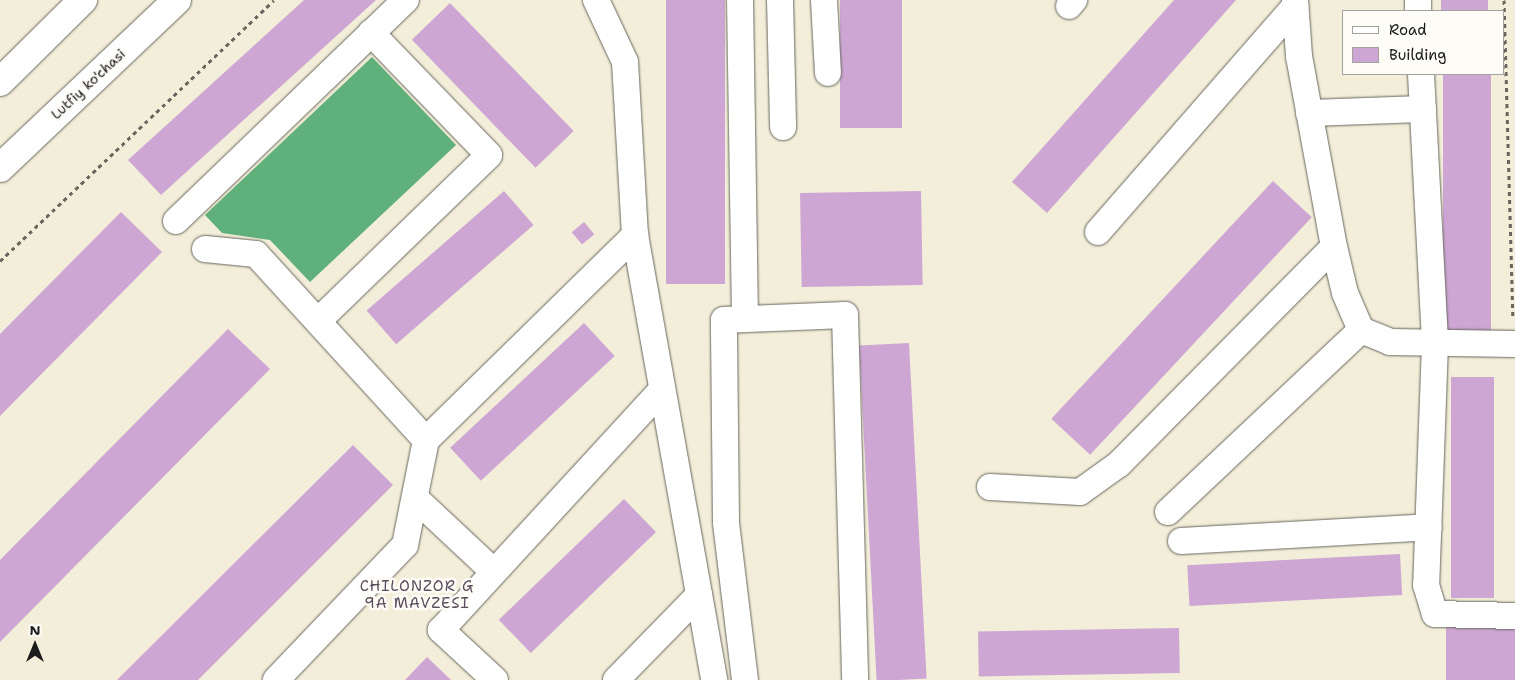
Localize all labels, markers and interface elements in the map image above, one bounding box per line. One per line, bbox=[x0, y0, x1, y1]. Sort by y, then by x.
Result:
legend bbox=[1342, 10, 1505, 75]
text: Road bbox=[1389, 20, 1427, 40]
street label: Lutfiy ko'chasi bbox=[47, 45, 129, 123]
text: Building bbox=[1389, 45, 1446, 65]
district label: CHILONZOR G 9A MAVZESI bbox=[358, 577, 476, 612]
north arrow bbox=[10, 620, 60, 670]
text: N bbox=[29, 621, 41, 639]

